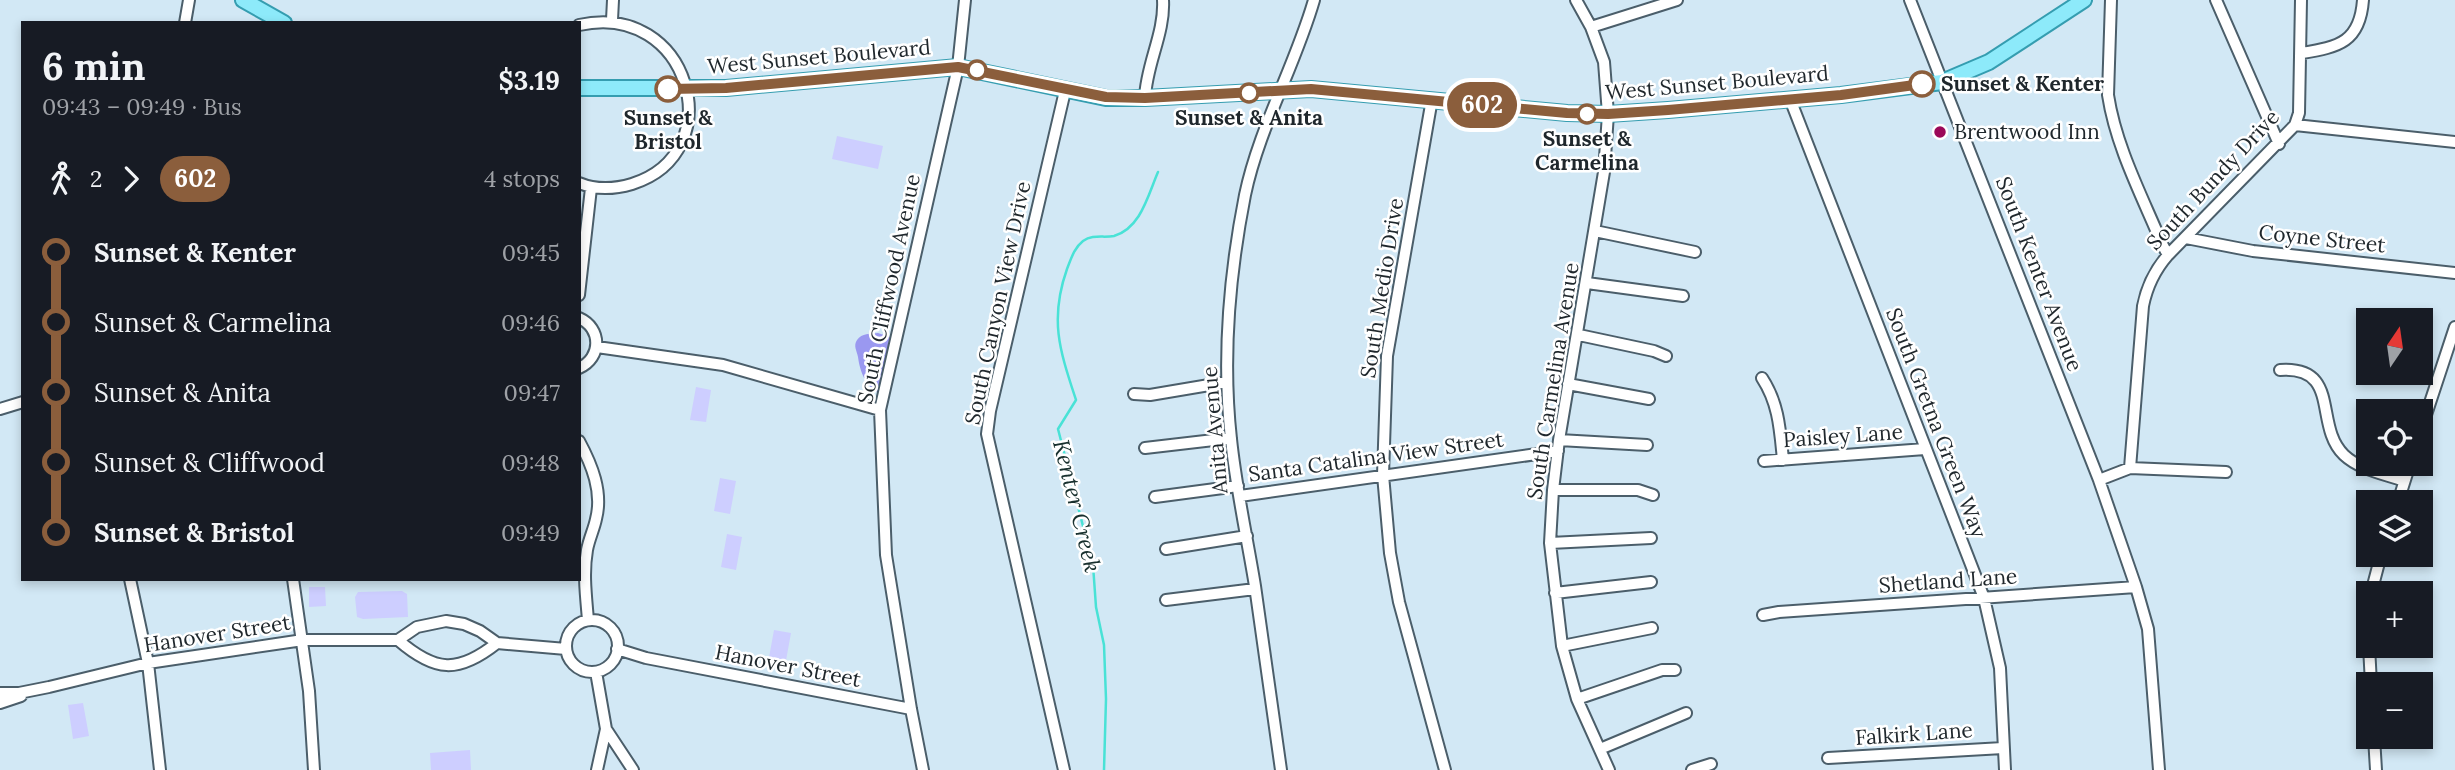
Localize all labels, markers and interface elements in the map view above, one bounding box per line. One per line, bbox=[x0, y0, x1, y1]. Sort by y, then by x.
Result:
street label: West Sunset Boulevard bbox=[706, 33, 932, 80]
text: 6 min bbox=[42, 42, 145, 90]
street label: West Sunset Boulevard bbox=[1604, 59, 1830, 106]
unlabelled marker bbox=[967, 60, 987, 80]
text: $3.19 bbox=[499, 64, 560, 97]
place label: Sunset & Kenter bbox=[1941, 70, 2104, 97]
marker: Sunset & Kenter bbox=[1909, 71, 1935, 97]
marker: Sunset & Bristol bbox=[655, 76, 681, 102]
line badge: 602 bbox=[1442, 82, 1522, 128]
marker: Sunset & Anita bbox=[1239, 83, 1259, 103]
text: 602 bbox=[1461, 89, 1503, 120]
text: 09:43 – 09:49 · Bus bbox=[42, 92, 242, 121]
place label: Sunset & Bristol bbox=[624, 104, 713, 155]
place label: Sunset & Anita bbox=[1175, 104, 1323, 131]
marker: Sunset & Carmelina bbox=[1577, 104, 1597, 124]
street label: South Bundy Drive bbox=[2140, 104, 2285, 256]
place label: Brentwood Inn bbox=[1954, 118, 2100, 145]
marker: Brentwood Inn bbox=[1932, 124, 1948, 140]
place label: Sunset & Carmelina bbox=[1535, 125, 1639, 176]
icon: walk bbox=[42, 160, 80, 198]
icon: forward bbox=[112, 160, 150, 198]
text: 602 bbox=[174, 163, 216, 194]
text: 2 bbox=[90, 164, 102, 193]
text: 4 stops bbox=[484, 164, 560, 193]
street label: South Cliffwood Avenue bbox=[851, 171, 926, 406]
street label: South Kenter Avenue bbox=[1990, 173, 2089, 375]
street label: South Canyon View Drive bbox=[959, 179, 1036, 427]
street label: South Medio Drive bbox=[1354, 196, 1409, 380]
street label: Coyne Street bbox=[2257, 218, 2388, 259]
text: Sunset & Kenter bbox=[94, 236, 296, 269]
text: 09:45 bbox=[502, 238, 560, 267]
street label: South Carmelina Avenue bbox=[1520, 260, 1585, 501]
street label: South Gretna Green Way bbox=[1880, 304, 1993, 542]
text: Sunset & Carmelina bbox=[94, 306, 331, 339]
text: 09:46 bbox=[501, 308, 560, 337]
north arrow bbox=[2356, 308, 2432, 385]
map controls bbox=[2356, 308, 2433, 749]
street label: Anita Avenue bbox=[1195, 365, 1234, 496]
text: Sunset & Anita bbox=[94, 376, 271, 409]
text: 09:47 bbox=[504, 378, 560, 407]
button: locate bbox=[2356, 399, 2433, 476]
street label: Paisley Lane bbox=[1782, 418, 1904, 453]
street label: Santa Catalina View Street bbox=[1247, 425, 1506, 488]
water label: Kenter Creek bbox=[1047, 437, 1108, 575]
text: Sunset & Cliffwood bbox=[94, 446, 325, 479]
text: 09:48 bbox=[501, 448, 560, 477]
button: layers bbox=[2356, 490, 2433, 567]
text: Sunset & Bristol bbox=[94, 516, 294, 549]
text: 09:49 bbox=[501, 518, 560, 547]
street label: Shetland Lane bbox=[1878, 562, 2018, 599]
button: + bbox=[2356, 581, 2433, 658]
street label: Hanover Street bbox=[142, 608, 293, 658]
street label: Hanover Street bbox=[713, 638, 864, 693]
button: − bbox=[2356, 672, 2433, 749]
street label: Falkirk Lane bbox=[1854, 716, 1974, 751]

